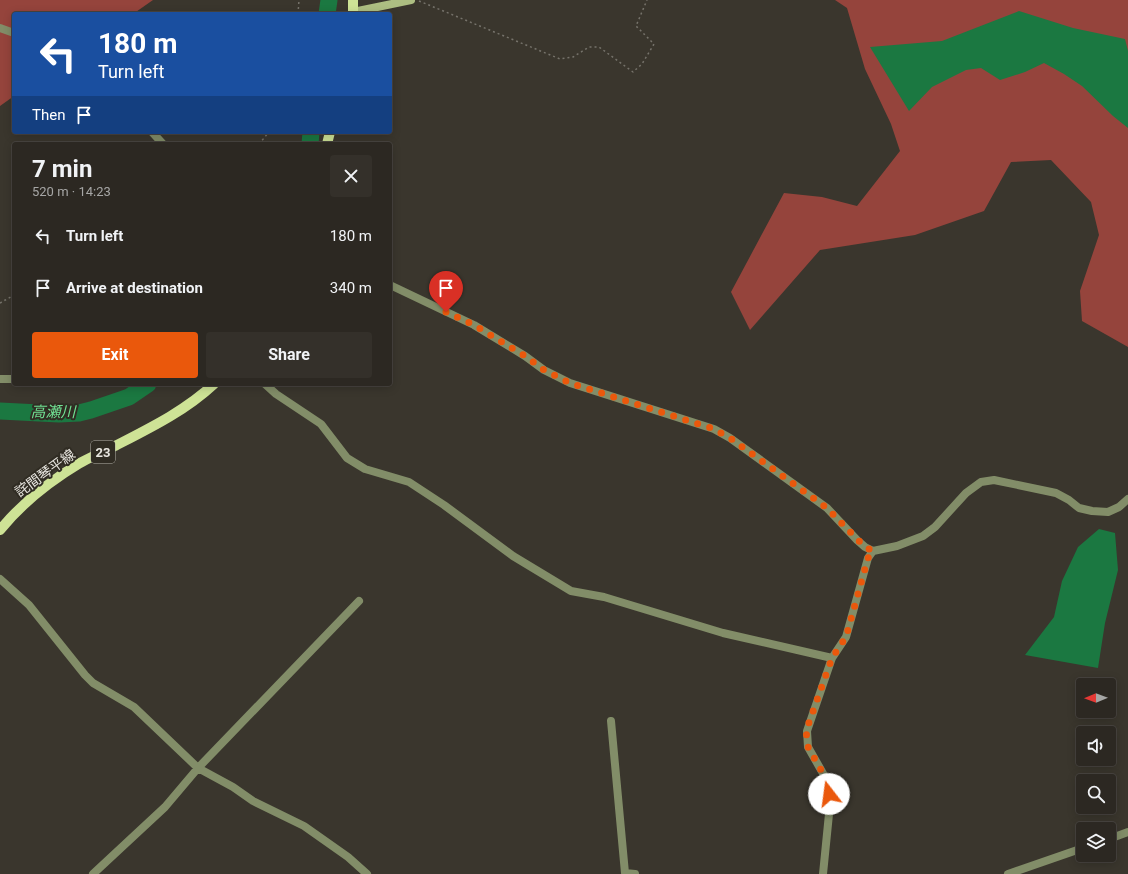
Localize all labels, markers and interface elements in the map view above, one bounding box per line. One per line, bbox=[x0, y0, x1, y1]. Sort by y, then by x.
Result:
text: 180 m bbox=[98, 27, 177, 60]
icon: left bbox=[32, 28, 84, 80]
text: Turn left bbox=[98, 61, 164, 82]
icon: arrive bbox=[73, 104, 95, 126]
text: Then bbox=[32, 106, 65, 124]
text: 7 min bbox=[32, 155, 92, 183]
button: close bbox=[330, 155, 372, 197]
text: 520 m · 14:23 bbox=[32, 184, 111, 199]
icon: left bbox=[32, 225, 54, 247]
text: Turn left bbox=[66, 227, 123, 245]
text: 180 m bbox=[330, 227, 372, 245]
pin bbox=[429, 271, 463, 312]
icon: arrive bbox=[32, 277, 54, 299]
icon: arrive bbox=[435, 277, 457, 299]
text: Arrive at destination bbox=[66, 279, 203, 297]
text: 340 m bbox=[330, 279, 372, 297]
button: Exit bbox=[32, 332, 198, 378]
button: Share bbox=[206, 332, 372, 378]
water label: 高瀬川 bbox=[30, 403, 77, 421]
road number: 23 bbox=[91, 441, 115, 463]
street label: 詫間琴平線 bbox=[12, 446, 78, 500]
north arrow bbox=[1076, 678, 1116, 718]
map controls bbox=[1076, 678, 1116, 862]
button: sound bbox=[1076, 726, 1116, 766]
position arrow bbox=[808, 773, 850, 815]
button: search bbox=[1076, 774, 1116, 814]
button: layers bbox=[1076, 822, 1116, 862]

